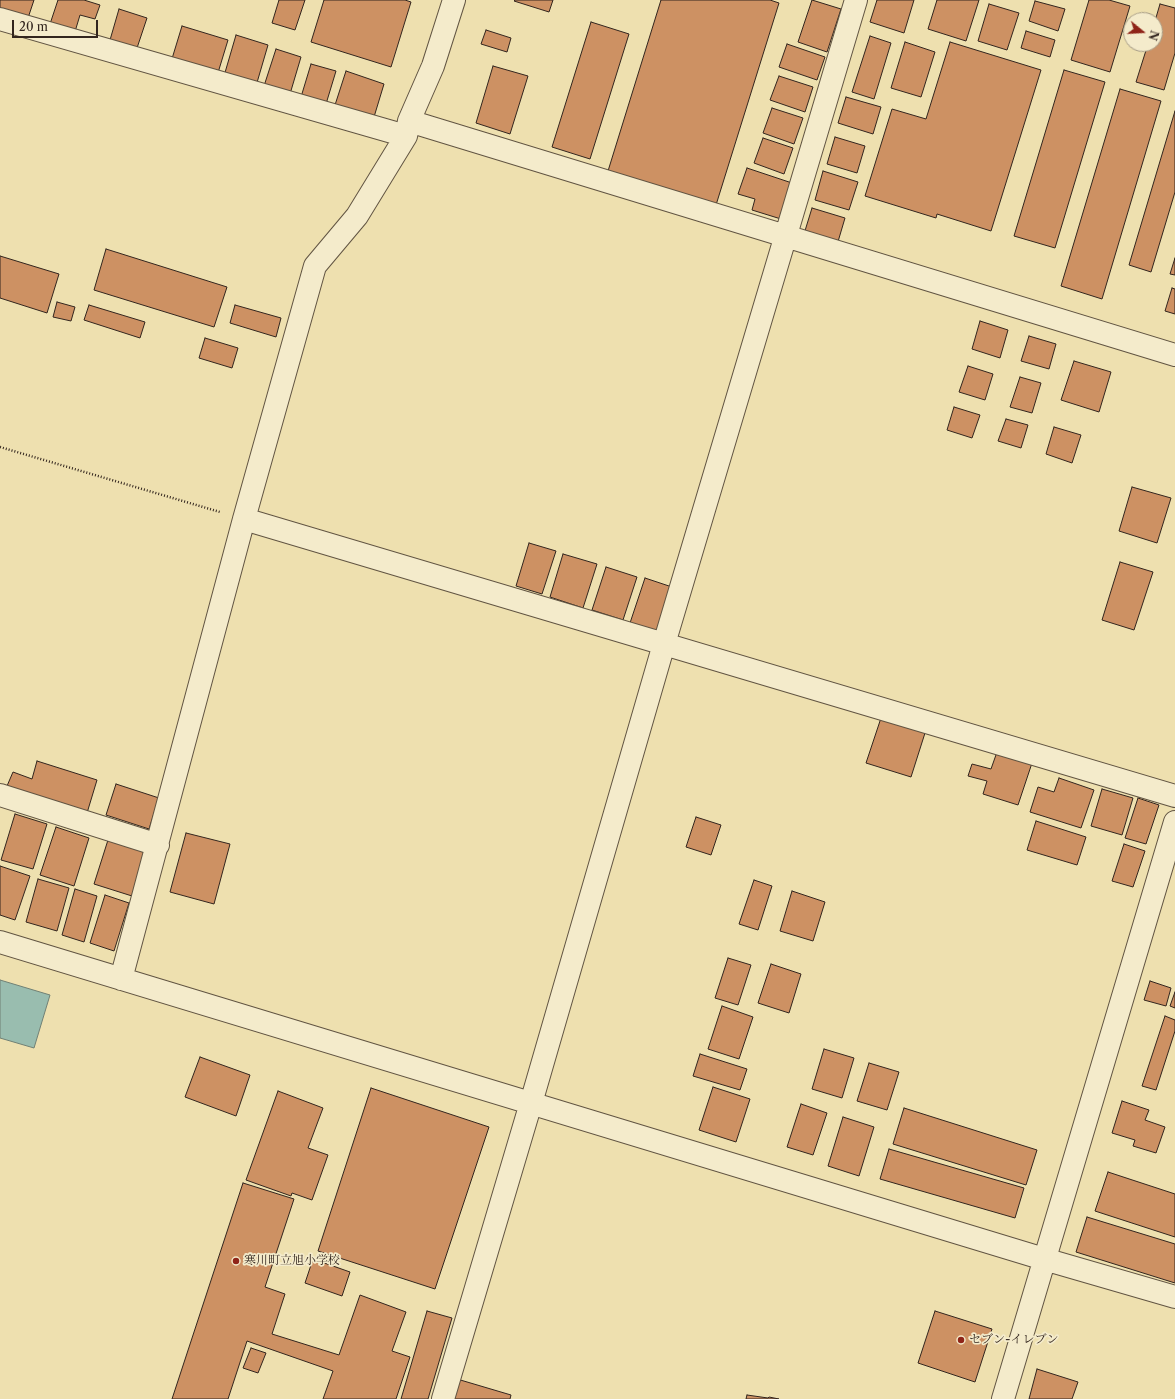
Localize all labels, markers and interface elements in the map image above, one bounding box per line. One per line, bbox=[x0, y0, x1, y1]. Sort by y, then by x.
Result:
scale bar bbox=[14, 12, 100, 38]
north arrow bbox=[1123, 12, 1163, 52]
text: 20 m bbox=[19, 19, 48, 34]
text: N bbox=[1145, 29, 1162, 42]
place label: 寒川町立旭小学校 bbox=[244, 1254, 340, 1268]
marker: 寒川町立旭小学校 bbox=[231, 1256, 241, 1266]
place label: セブン-イレブン bbox=[969, 1333, 1058, 1347]
marker: セブン-イレブン bbox=[956, 1335, 966, 1345]

